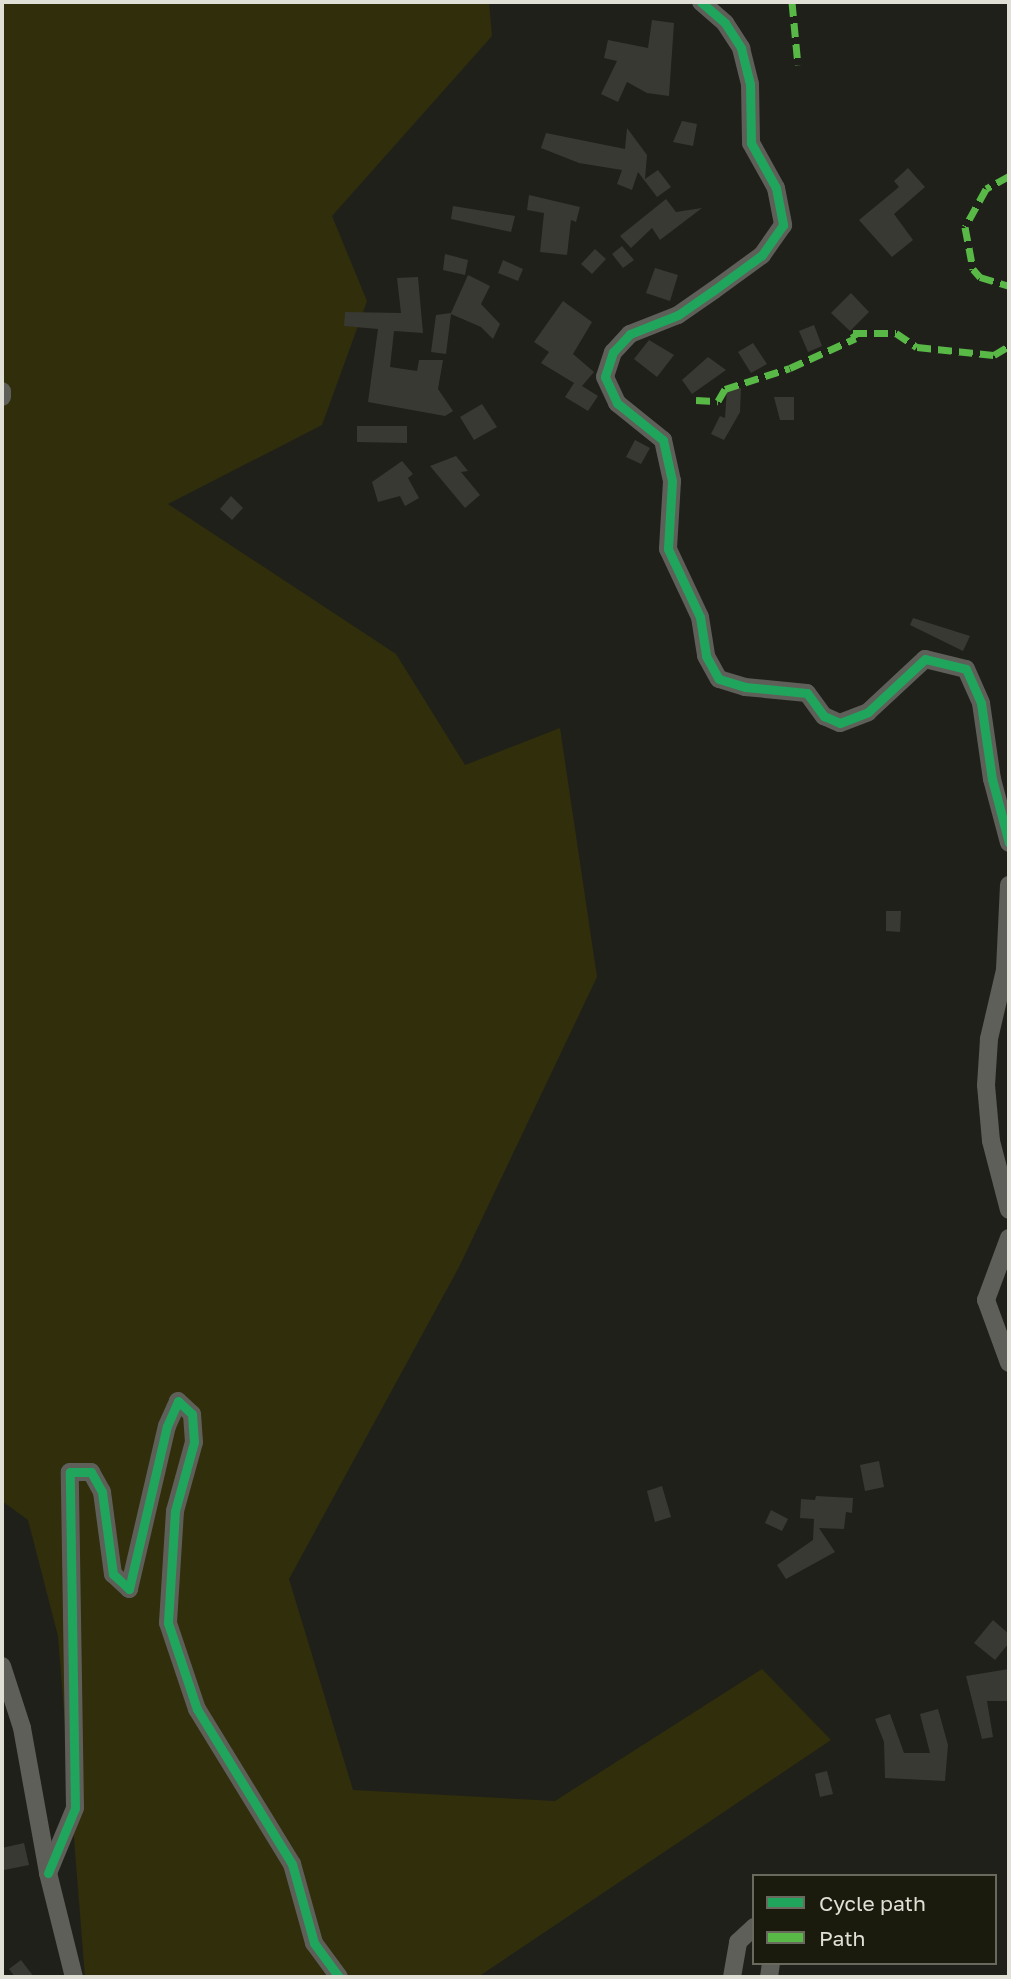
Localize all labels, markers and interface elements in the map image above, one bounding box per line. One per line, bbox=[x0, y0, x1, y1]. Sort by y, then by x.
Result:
legend bbox=[752, 1874, 997, 1965]
text: Cycle path bbox=[819, 1890, 926, 1916]
text: Path bbox=[819, 1925, 866, 1951]

